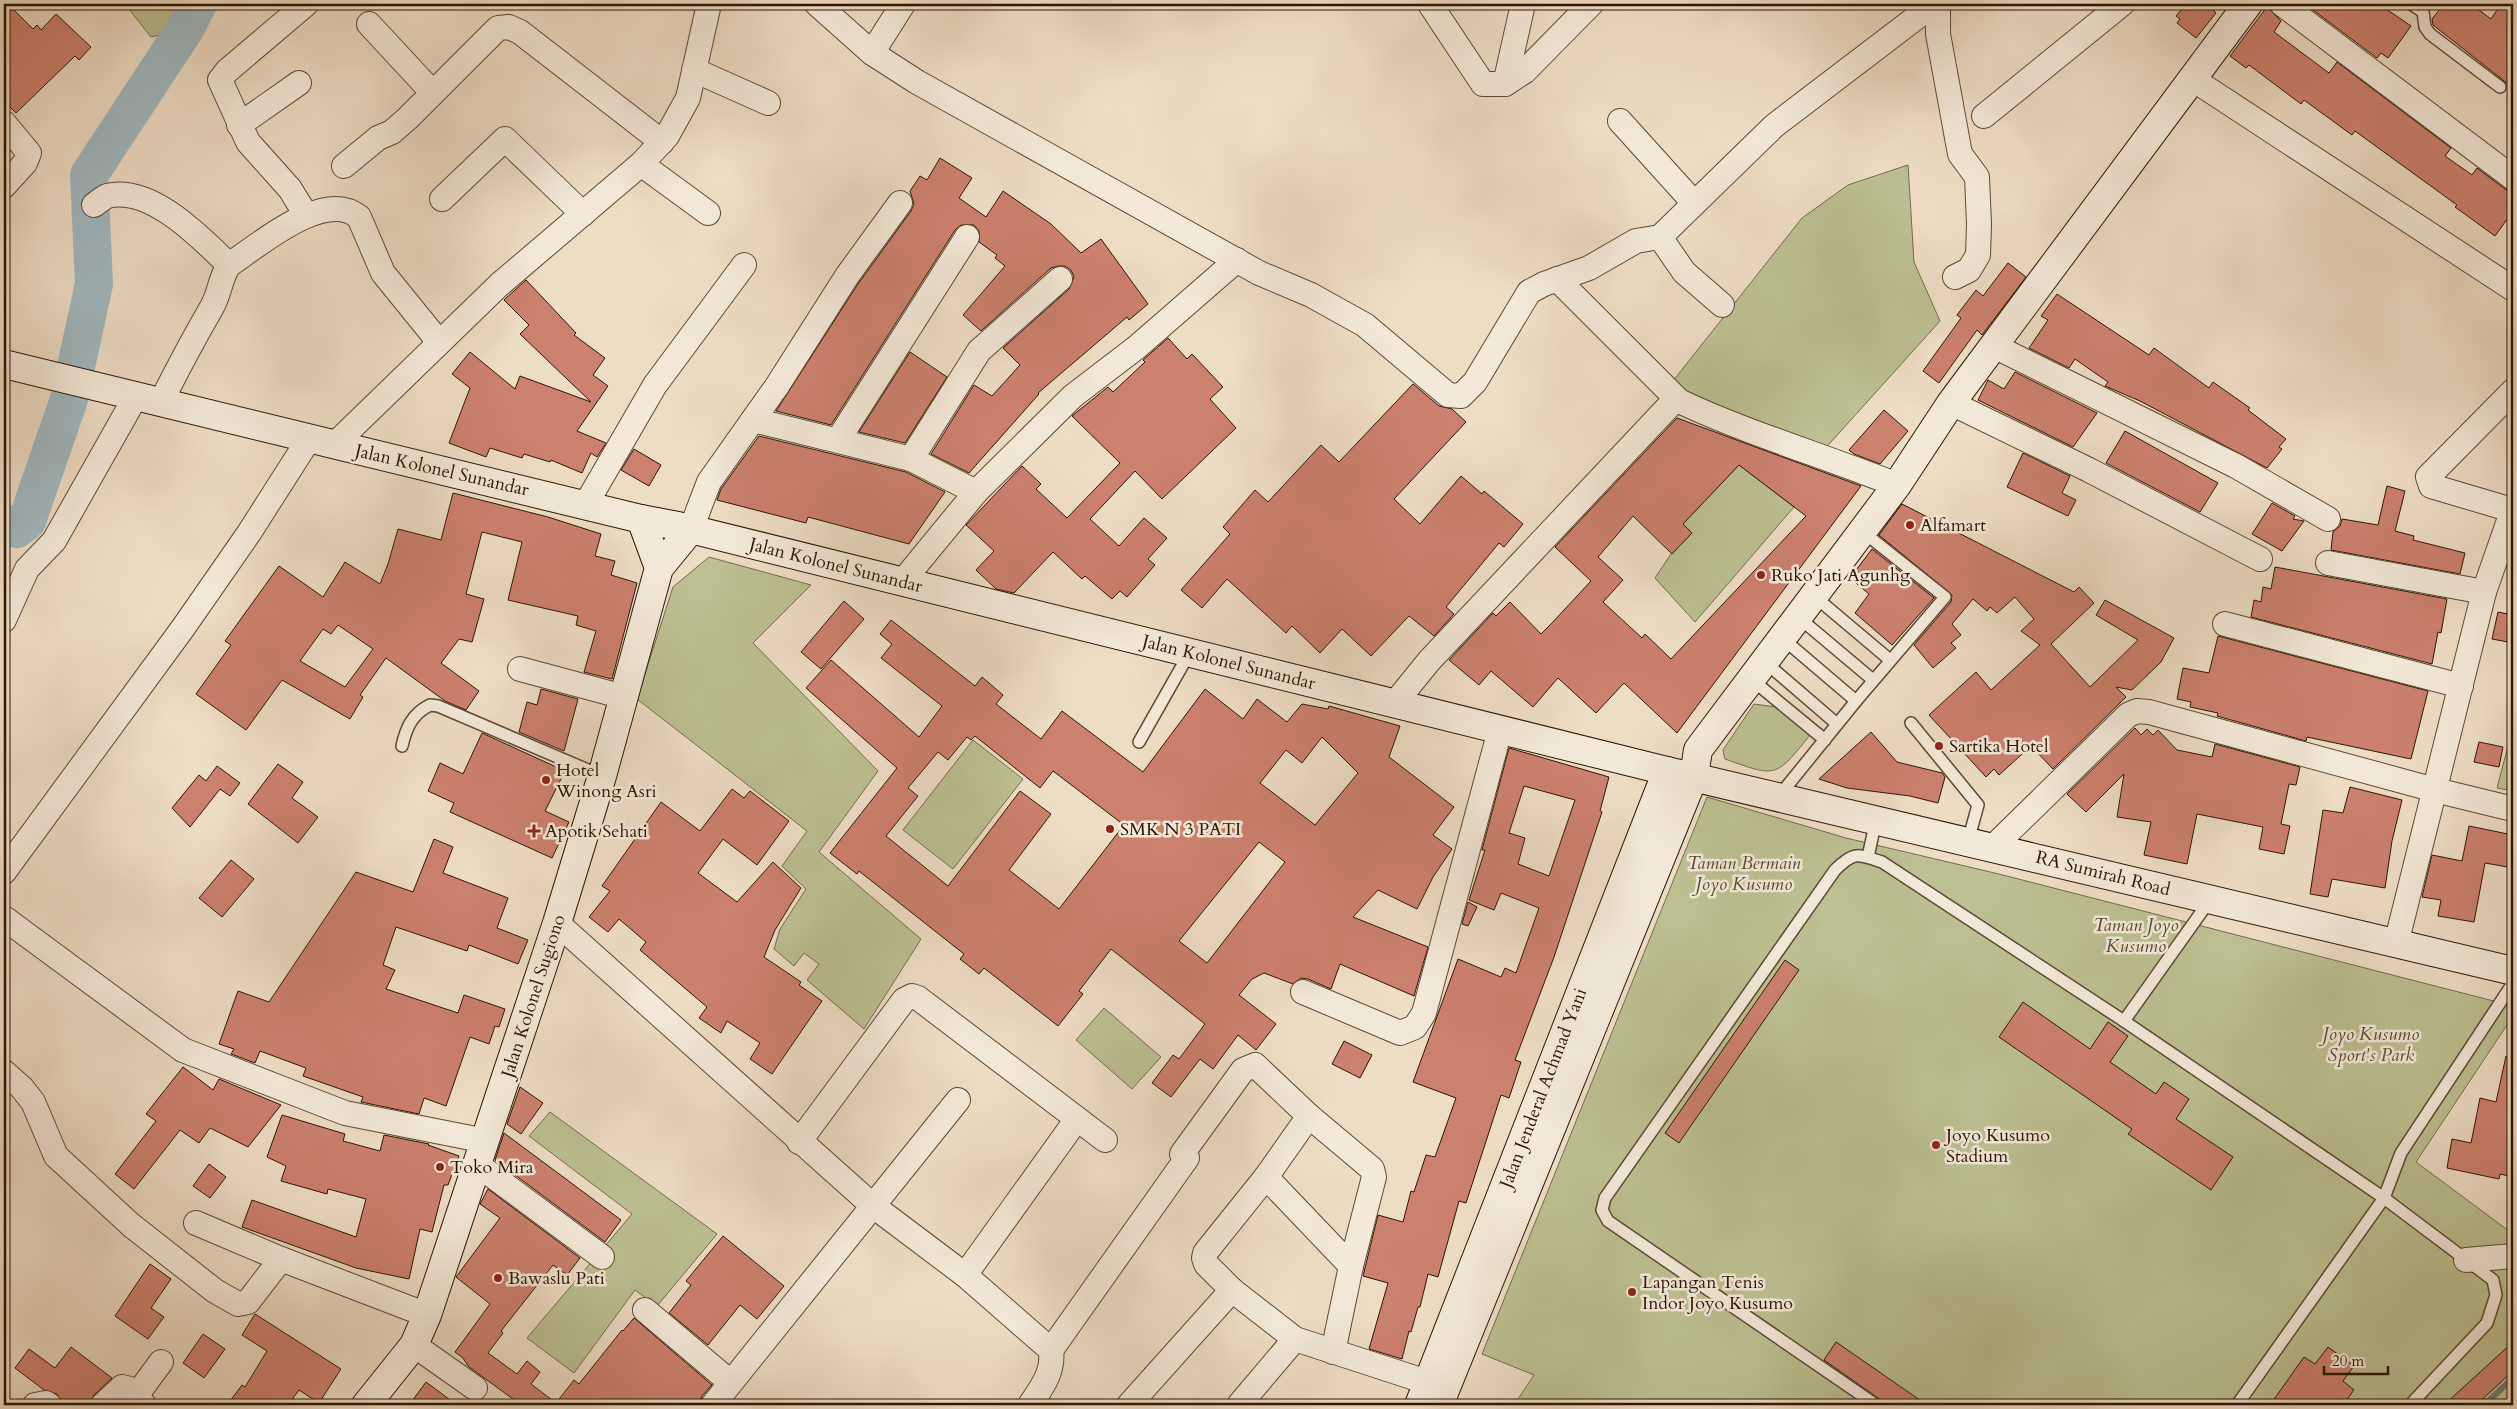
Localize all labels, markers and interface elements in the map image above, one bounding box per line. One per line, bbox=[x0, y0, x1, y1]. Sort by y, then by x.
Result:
street label: Jalan Kolonel Sunandar bbox=[350, 438, 532, 503]
place label: Alfamart bbox=[1920, 513, 1986, 538]
marker: Alfamart bbox=[1904, 519, 1916, 531]
street label: Jalan Kolonel Sunandar bbox=[744, 531, 925, 599]
place label: Ruko Jati Agunhg bbox=[1771, 563, 1911, 588]
marker: Ruko Jati Agunhg bbox=[1755, 569, 1767, 581]
street label: Jalan Kolonel Sunandar bbox=[1137, 628, 1318, 696]
place label: Sartika Hotel bbox=[1949, 734, 2049, 759]
marker: Sartika Hotel bbox=[1933, 740, 1945, 752]
place label: Hotel Winong Asri bbox=[555, 758, 657, 804]
marker: Hotel Winong Asri bbox=[540, 774, 552, 786]
place label: SMK N 3 PATI bbox=[1120, 817, 1241, 842]
place label: Apotik Sehati bbox=[545, 819, 648, 844]
marker: SMK N 3 PATI bbox=[1104, 823, 1116, 835]
marker: Apotik Sehati bbox=[527, 824, 541, 838]
street label: RA Sumirah Road bbox=[2033, 845, 2173, 902]
park label: Taman Bermain Joyo Kusumo bbox=[1687, 851, 1801, 897]
street label: Jalan Kolonel Sugiono bbox=[494, 911, 572, 1084]
park label: Taman Joyo Kusumo bbox=[2093, 913, 2179, 959]
street label: Jalan Jenderal Achmad Yani bbox=[1493, 985, 1593, 1194]
park label: Joyo Kusumo Sport's Park bbox=[2319, 1022, 2419, 1068]
place label: Joyo Kusumo Stadium bbox=[1943, 1123, 2050, 1169]
marker: Joyo Kusumo Stadium bbox=[1930, 1139, 1942, 1151]
place label: Toko Mira bbox=[450, 1155, 534, 1180]
marker: Toko Mira bbox=[434, 1161, 446, 1173]
place label: Bawaslu Pati bbox=[508, 1266, 605, 1291]
place label: Lapangan Tenis Indor Joyo Kusumo bbox=[1642, 1270, 1793, 1316]
marker: Bawaslu Pati bbox=[492, 1272, 504, 1284]
marker: Lapangan Tenis Indor Joyo Kusumo bbox=[1626, 1286, 1638, 1298]
scale bar bbox=[2324, 1344, 2388, 1376]
text: 20 m bbox=[2332, 1351, 2364, 1371]

